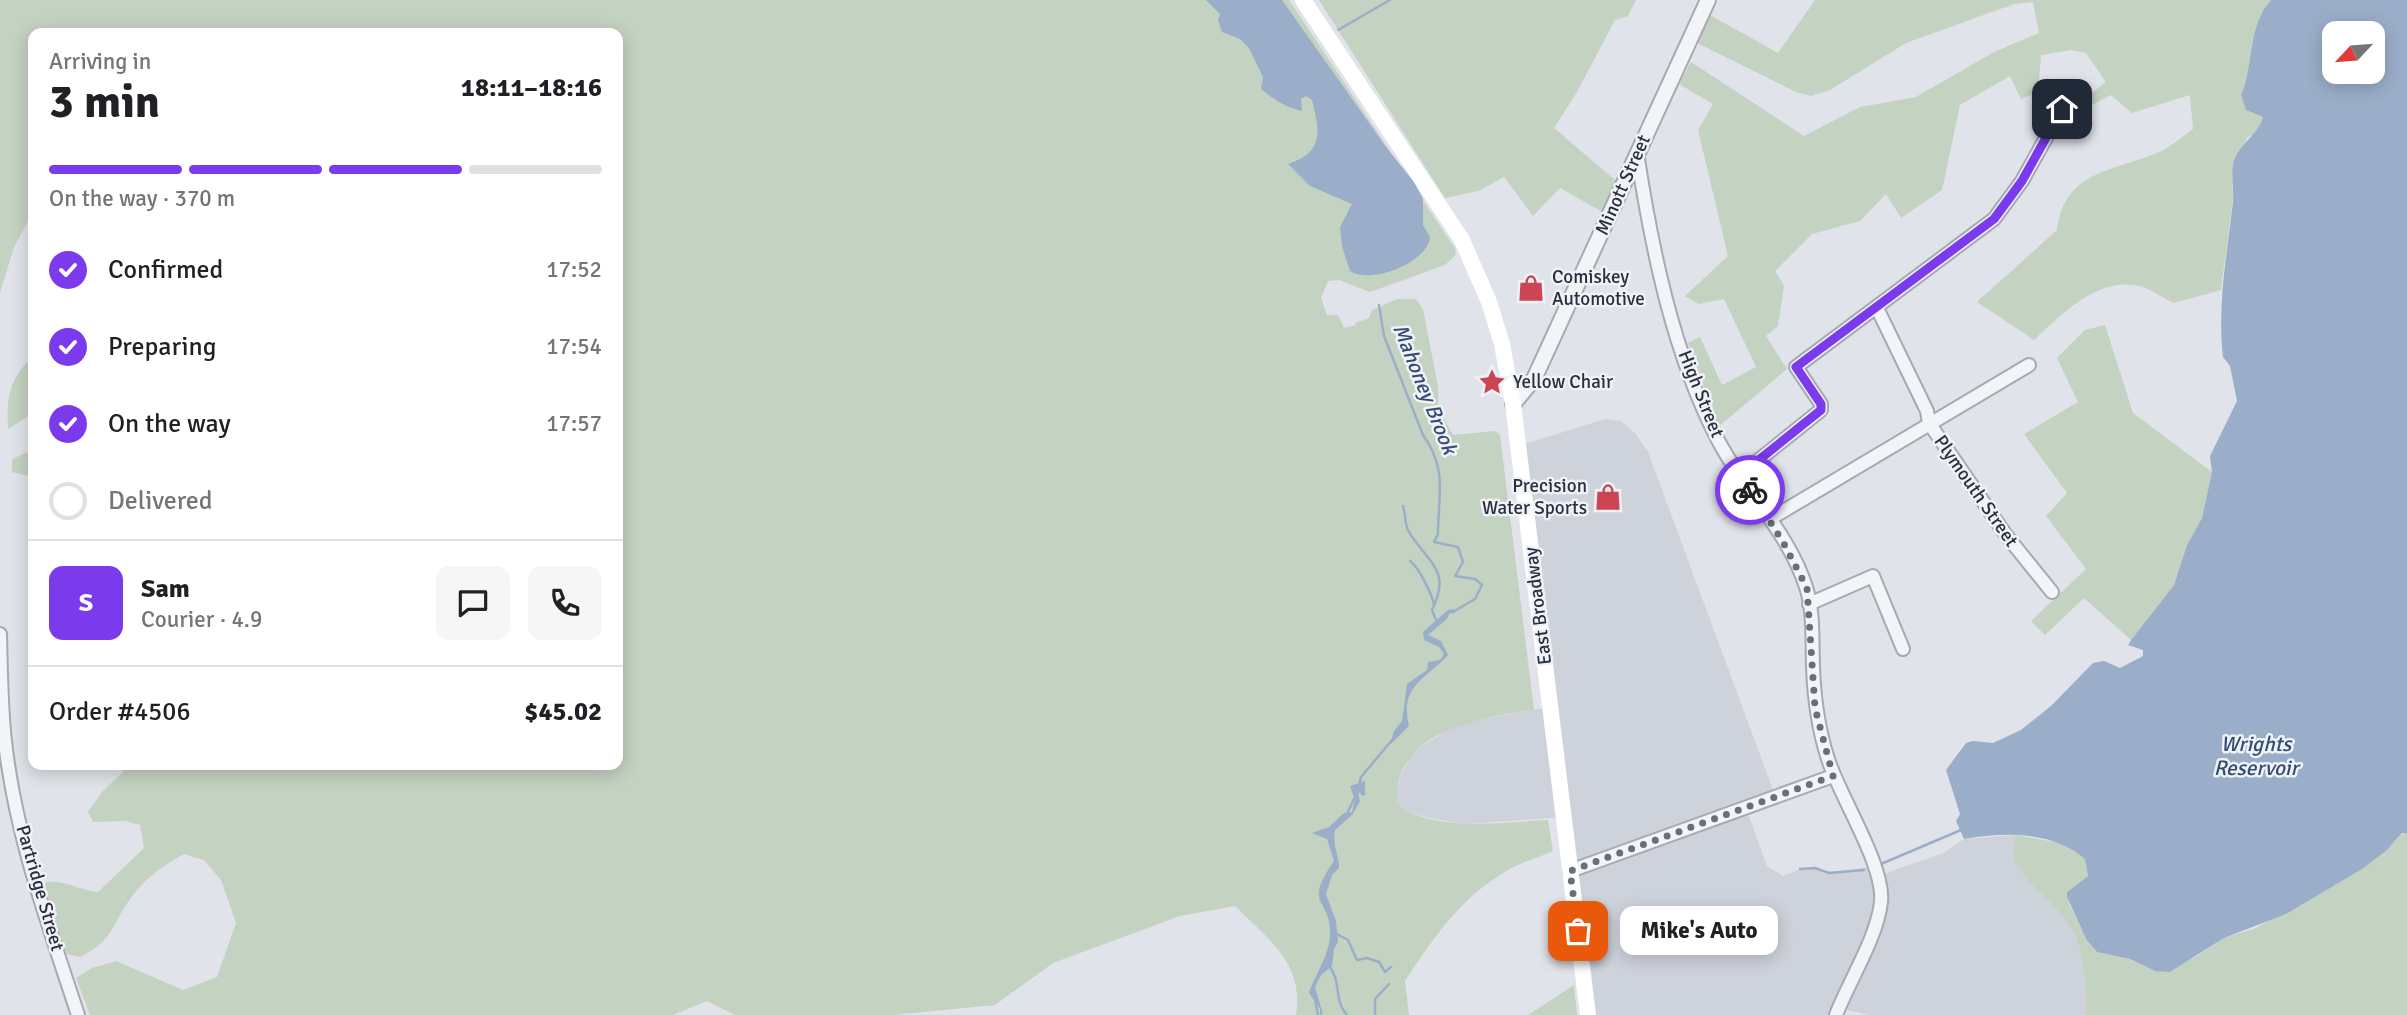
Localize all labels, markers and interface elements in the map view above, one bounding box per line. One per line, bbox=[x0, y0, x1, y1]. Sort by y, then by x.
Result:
north arrow bbox=[2322, 21, 2385, 84]
map controls bbox=[2322, 21, 2385, 84]
text: Arriving in bbox=[49, 47, 151, 76]
text: 18:11–18:16 bbox=[461, 72, 602, 104]
text: 3 min bbox=[49, 74, 160, 130]
pin bbox=[2032, 79, 2092, 139]
icon: home bbox=[2043, 90, 2081, 128]
street label: Minott Street bbox=[1590, 131, 1656, 239]
text: On the way · 370 m bbox=[49, 184, 235, 213]
icon: check bbox=[49, 251, 87, 289]
text: Confirmed bbox=[108, 254, 223, 286]
text: 17:52 bbox=[546, 255, 602, 284]
place label: Comiskey Automotive bbox=[1552, 265, 1645, 311]
shop icon: Comiskey Automotive bbox=[1516, 273, 1546, 303]
water label: Mahoney Brook bbox=[1387, 320, 1464, 460]
icon: check bbox=[49, 328, 87, 366]
text: Preparing bbox=[108, 331, 216, 363]
text: 17:54 bbox=[546, 332, 602, 361]
street label: High Street bbox=[1673, 347, 1729, 441]
place icon: Yellow Chair bbox=[1477, 367, 1507, 397]
place label: Yellow Chair bbox=[1513, 370, 1613, 394]
icon: check bbox=[49, 405, 87, 443]
text: On the way bbox=[108, 408, 231, 440]
text: 17:57 bbox=[546, 409, 602, 438]
street label: Plymouth Street bbox=[1929, 430, 2024, 552]
courier bbox=[1715, 455, 1785, 525]
icon: bike bbox=[1731, 471, 1769, 509]
place label: Precision Water Sports bbox=[1482, 474, 1587, 520]
shop icon: Precision Water Sports bbox=[1593, 482, 1623, 512]
text: Delivered bbox=[108, 485, 213, 517]
street label: East Broadway bbox=[1519, 546, 1557, 666]
button: chat bbox=[436, 566, 510, 640]
button: phone bbox=[528, 566, 602, 640]
text: Sam bbox=[141, 573, 190, 605]
text: S bbox=[79, 587, 93, 619]
text: Courier · 4.9 bbox=[141, 605, 262, 634]
text: Order #4506 bbox=[49, 696, 190, 728]
text: $45.02 bbox=[524, 696, 602, 728]
water label: Wrights Reservoir bbox=[2214, 731, 2302, 781]
street label: Partridge Street bbox=[11, 822, 70, 954]
pin bbox=[1548, 901, 1608, 961]
callout: Mike's Auto bbox=[1620, 906, 1778, 956]
icon: bag bbox=[1559, 912, 1597, 950]
text: Mike's Auto bbox=[1640, 916, 1758, 945]

